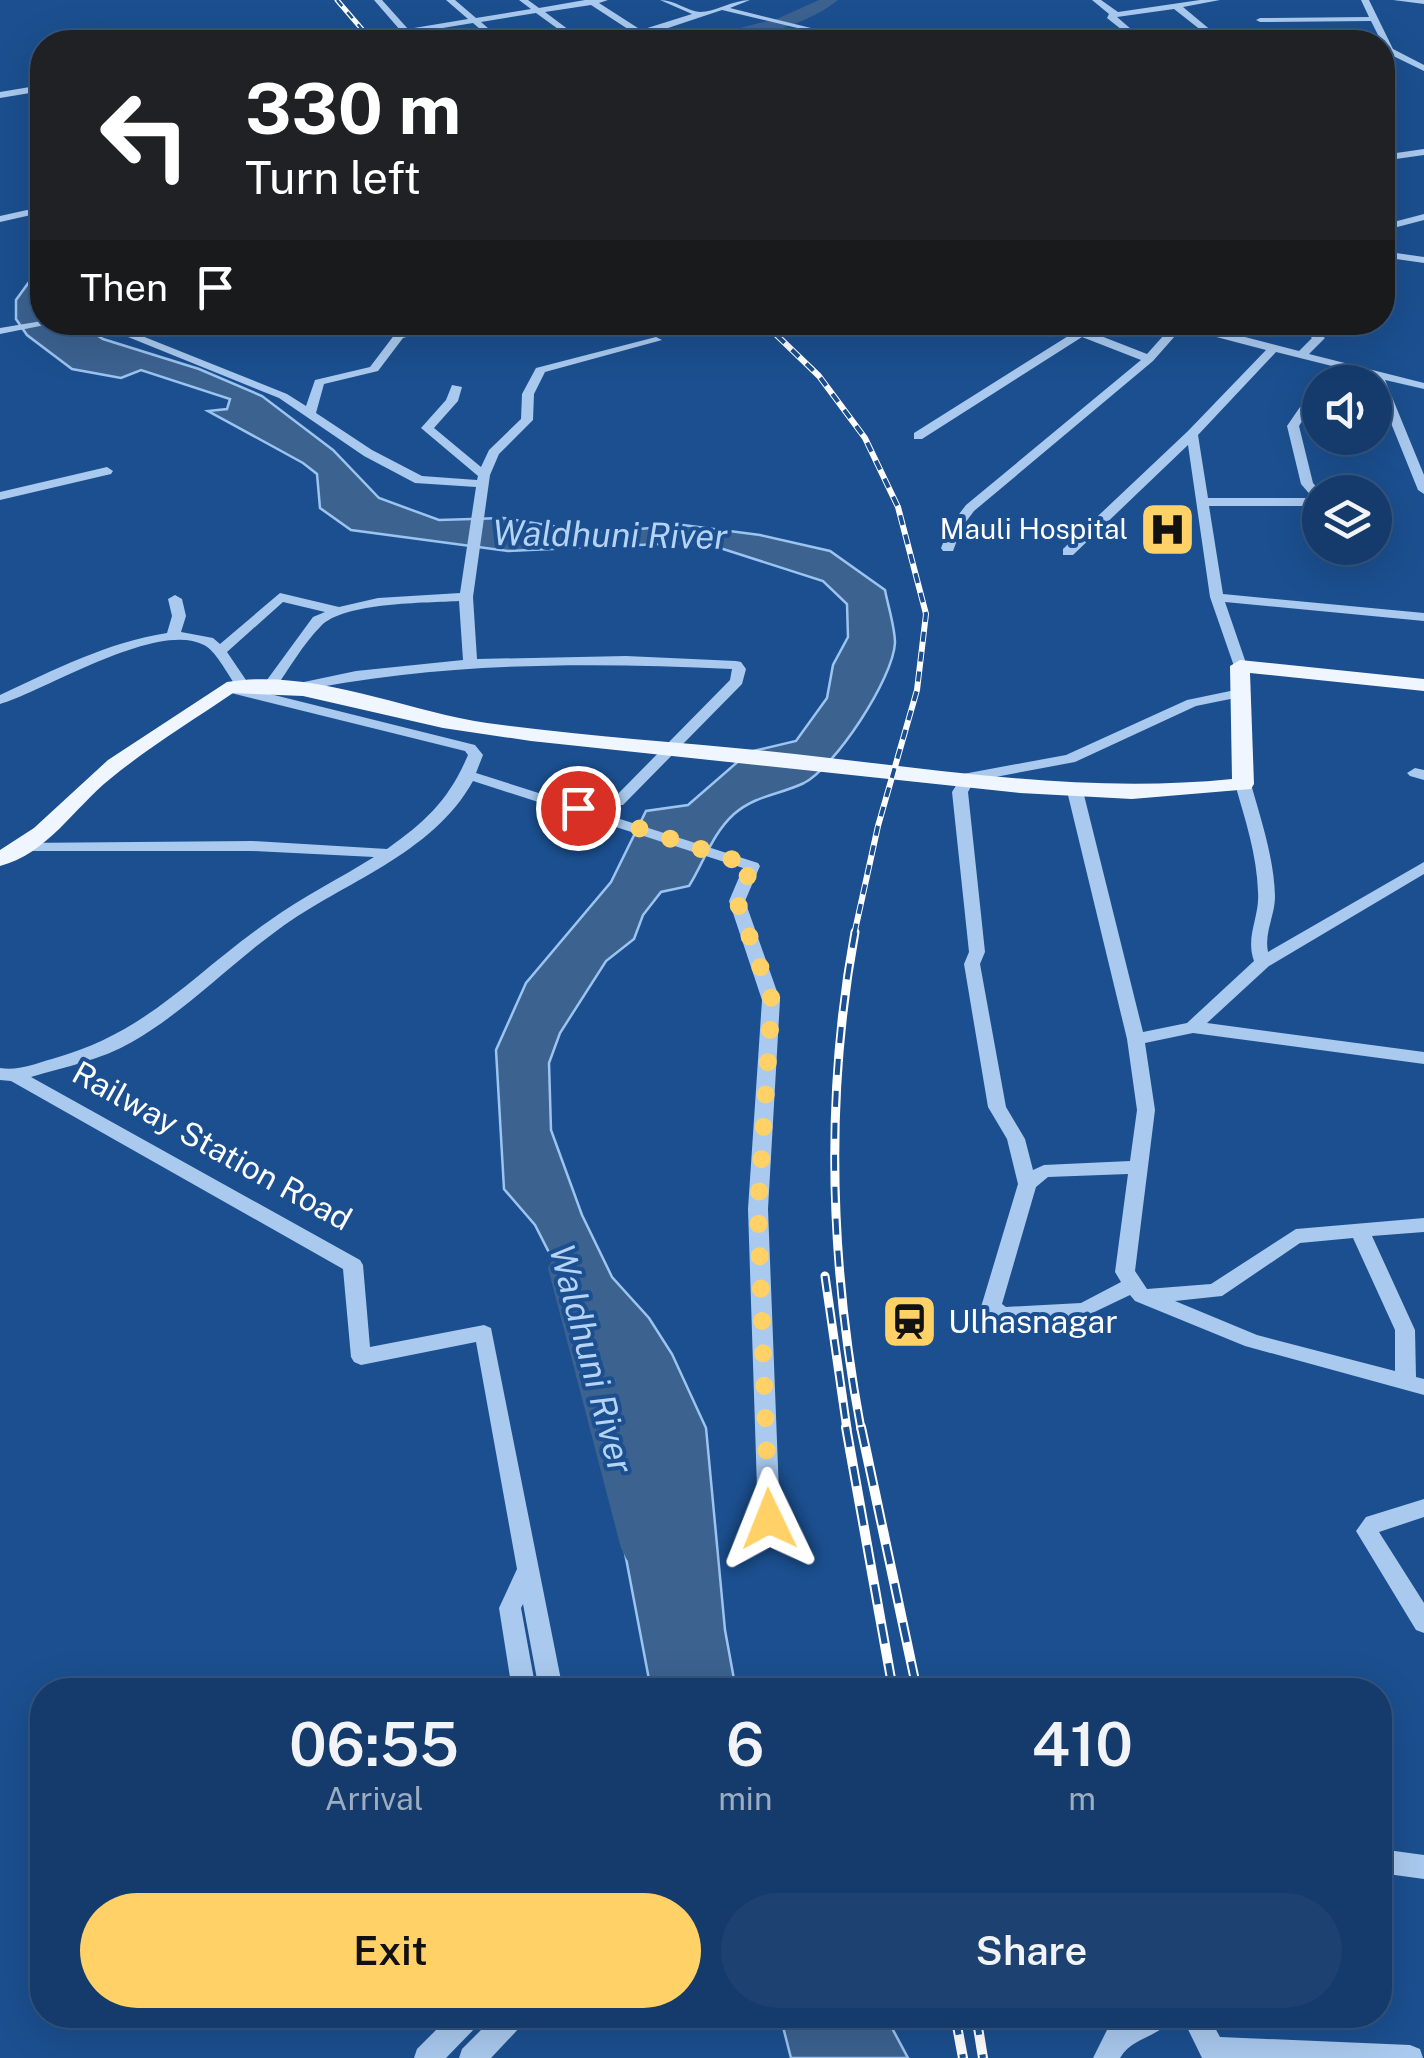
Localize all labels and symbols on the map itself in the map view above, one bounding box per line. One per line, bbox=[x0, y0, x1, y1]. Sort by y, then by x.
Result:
hospital icon: Mauli Hospital bbox=[1137, 499, 1197, 559]
water label: Waldhuni River bbox=[492, 512, 729, 557]
place label: Mauli Hospital bbox=[940, 512, 1128, 545]
pin bbox=[536, 766, 621, 851]
street label: Railway Station Road bbox=[66, 1053, 358, 1238]
water label: Waldhuni River bbox=[541, 1240, 642, 1478]
station icon: Ulhasnagar bbox=[879, 1292, 939, 1352]
place label: Ulhasnagar bbox=[948, 1303, 1118, 1340]
position arrow bbox=[717, 1467, 821, 1571]

